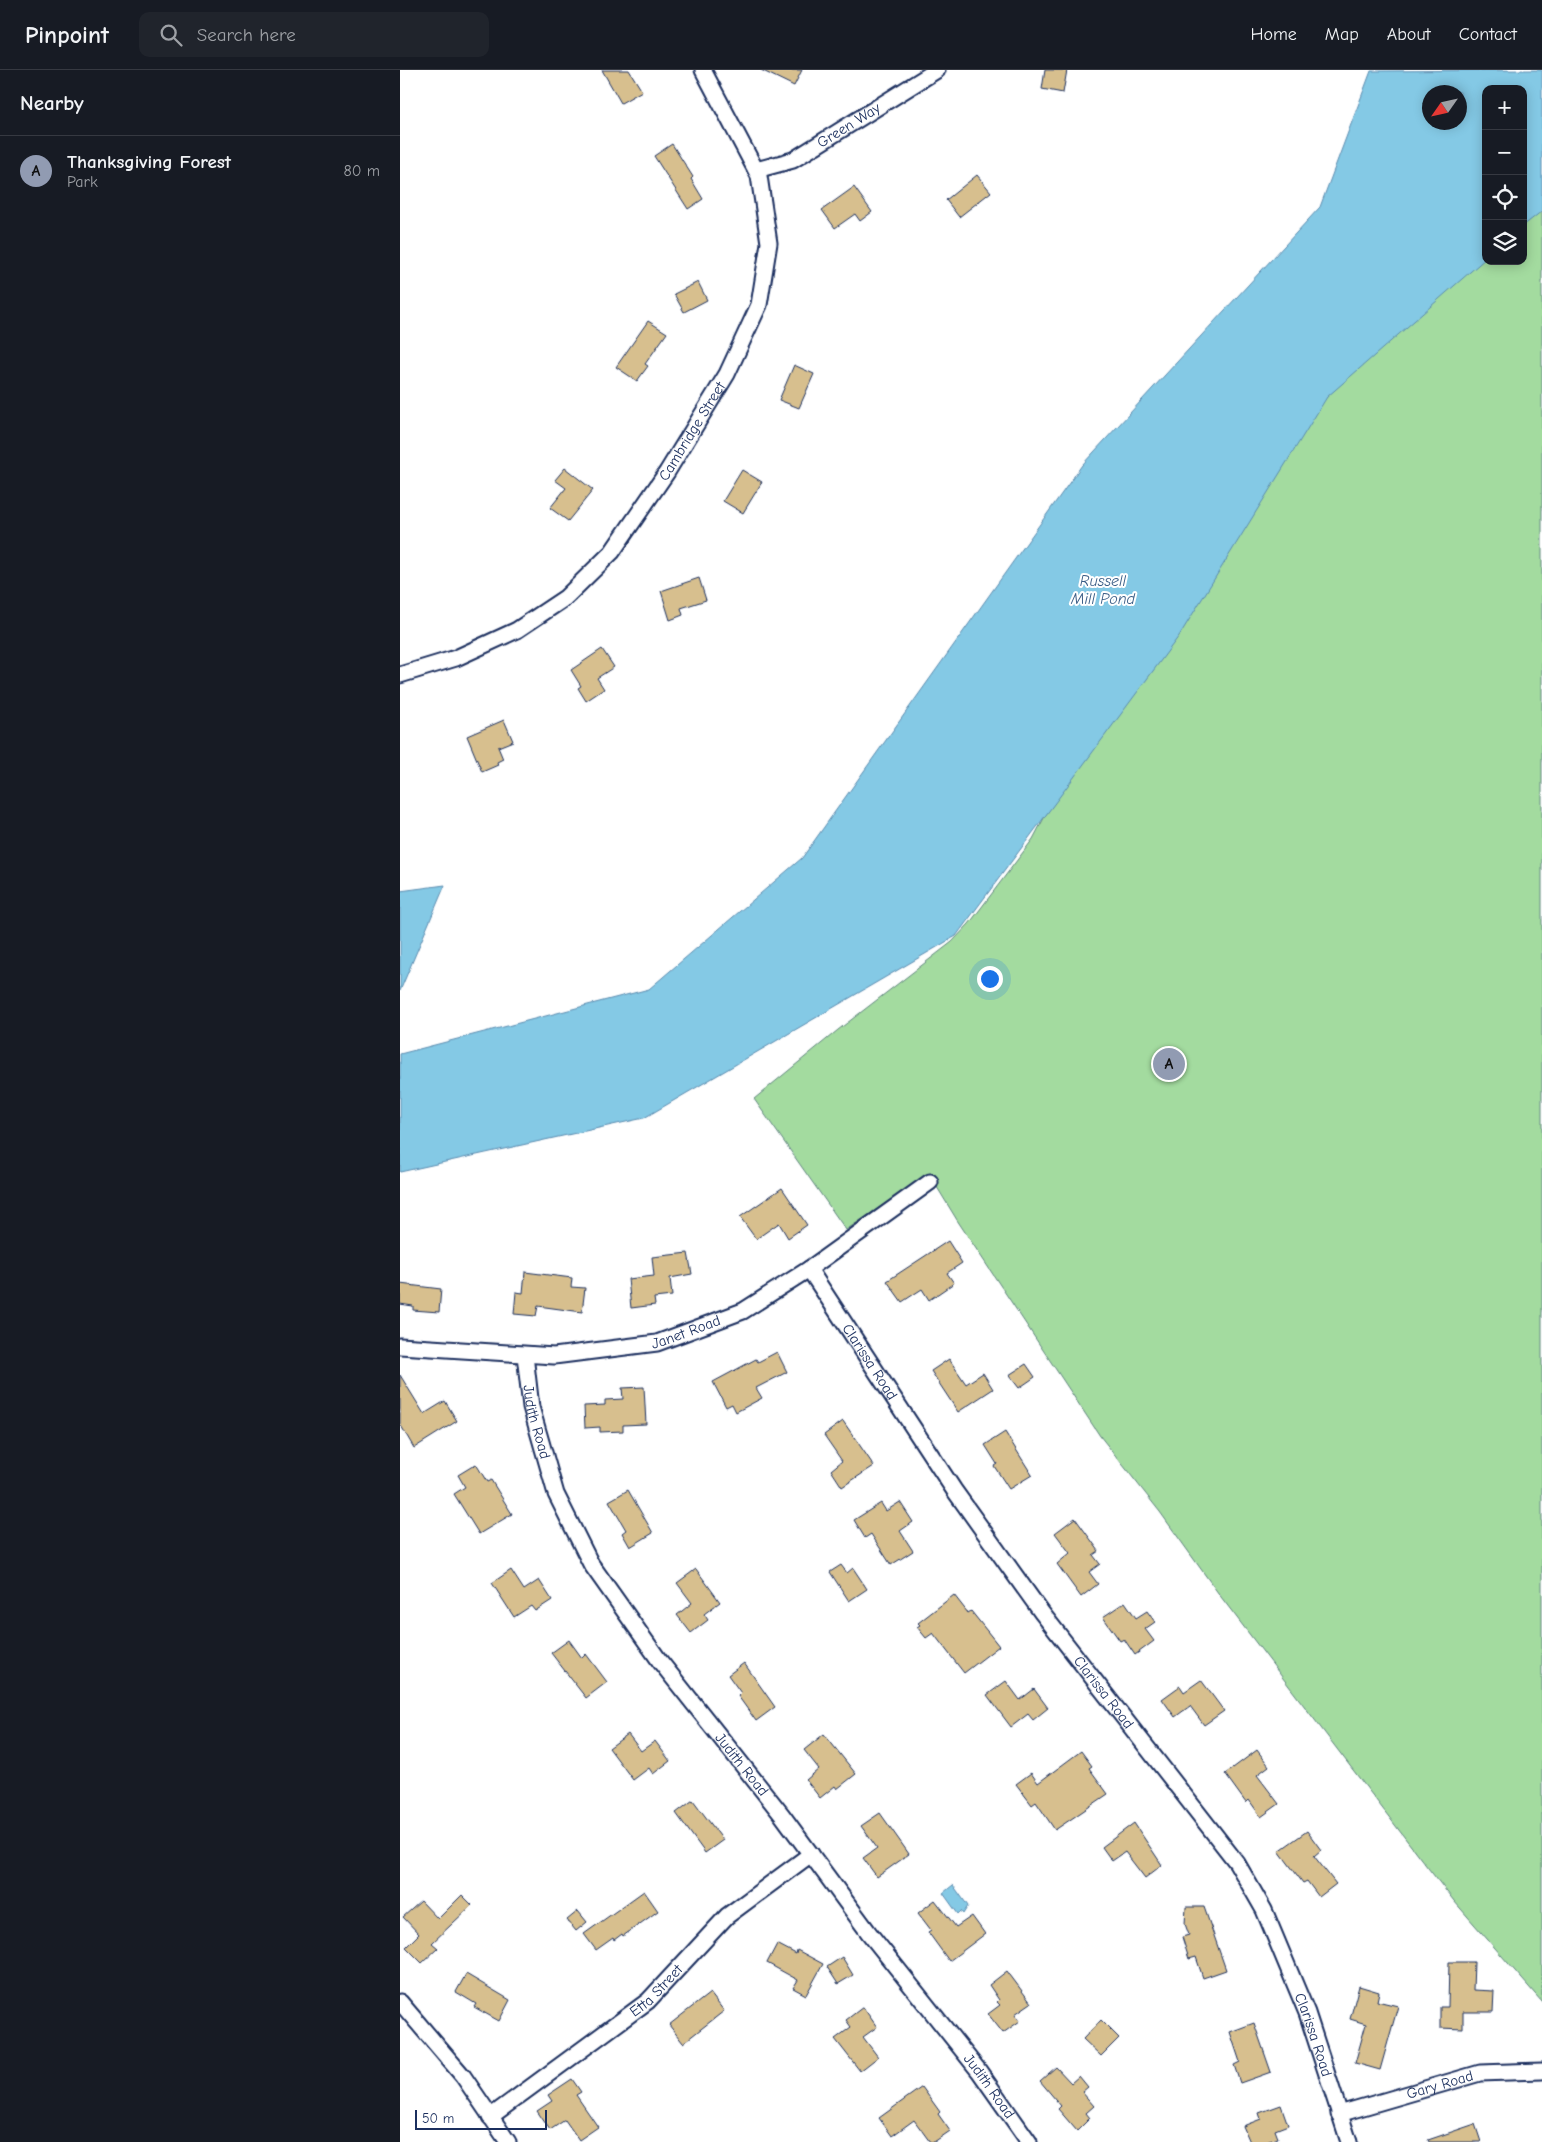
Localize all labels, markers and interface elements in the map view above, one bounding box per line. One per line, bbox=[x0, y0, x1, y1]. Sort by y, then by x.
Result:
search box bbox=[139, 12, 489, 57]
text: Pinpoint bbox=[25, 21, 109, 49]
icon: search bbox=[157, 21, 185, 49]
text: Search here bbox=[197, 24, 296, 46]
text: Home bbox=[1250, 24, 1297, 45]
text: Map bbox=[1325, 24, 1359, 45]
text: About bbox=[1387, 24, 1431, 45]
text: Contact bbox=[1459, 24, 1517, 45]
north arrow bbox=[1422, 85, 1467, 130]
map controls bbox=[1482, 85, 1527, 265]
button: + bbox=[1482, 85, 1527, 130]
text: Nearby bbox=[20, 91, 84, 115]
street label: Green Way bbox=[814, 99, 884, 152]
button: − bbox=[1482, 130, 1527, 175]
text: Thanksgiving Forest bbox=[67, 151, 231, 173]
text: A bbox=[32, 162, 40, 180]
text: 80 m bbox=[343, 162, 380, 180]
text: Park bbox=[67, 173, 98, 191]
button: locate bbox=[1482, 175, 1527, 220]
button: layers bbox=[1482, 220, 1527, 265]
street label: Cambridge Street bbox=[655, 378, 729, 484]
water label: Russell Mill Pond bbox=[1070, 572, 1136, 608]
your location bbox=[977, 966, 1003, 992]
pin: A bbox=[1153, 1045, 1185, 1083]
street label: Janet Road bbox=[651, 1311, 723, 1353]
street label: Clarissa Road bbox=[838, 1320, 901, 1403]
street label: Judith Road bbox=[520, 1384, 554, 1461]
street label: Clarissa Road bbox=[1070, 1652, 1138, 1732]
street label: Judith Road bbox=[711, 1729, 772, 1800]
street label: Etta Street bbox=[626, 1960, 687, 2021]
street label: Clarissa Road bbox=[1291, 1990, 1336, 2079]
street label: Judith Road bbox=[960, 2050, 1019, 2122]
street label: Gary Road bbox=[1404, 2066, 1475, 2103]
scale bar bbox=[415, 2107, 548, 2130]
text: 50 m bbox=[422, 2110, 454, 2127]

